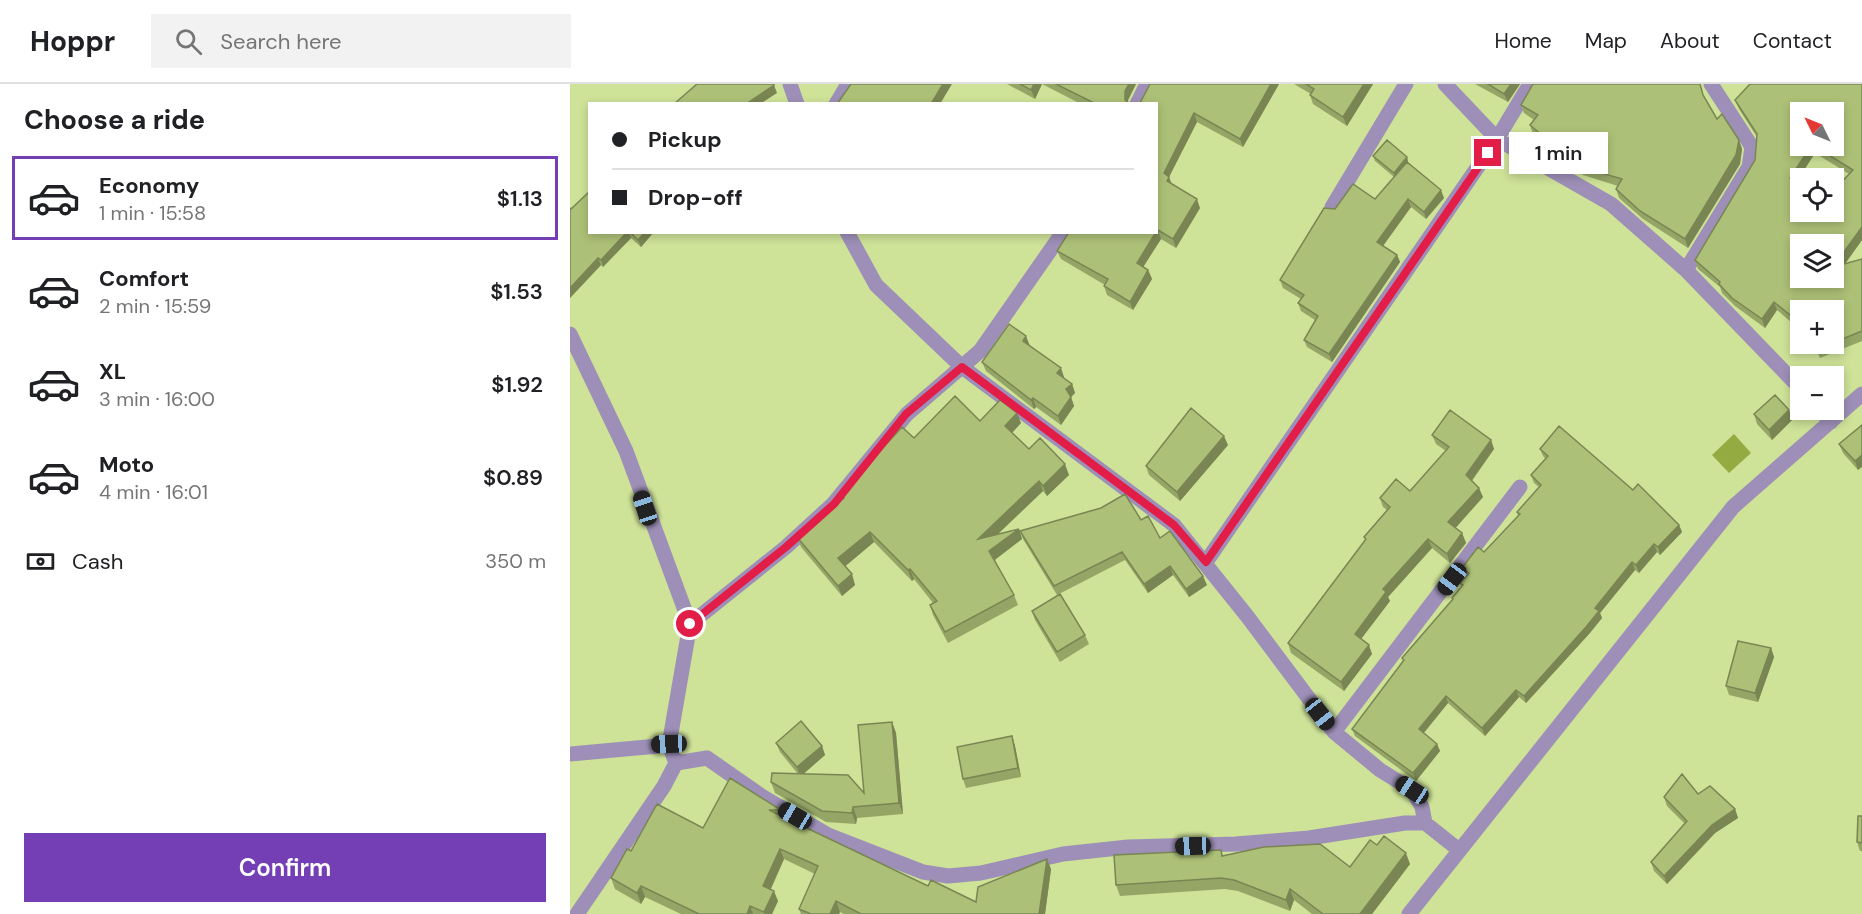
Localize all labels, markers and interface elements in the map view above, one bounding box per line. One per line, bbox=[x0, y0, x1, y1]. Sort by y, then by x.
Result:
search box bbox=[151, 14, 571, 68]
text: Hoppr bbox=[30, 23, 115, 60]
icon: search bbox=[172, 25, 205, 58]
text: Search here bbox=[220, 27, 342, 56]
text: Home bbox=[1494, 27, 1552, 55]
text: Map bbox=[1585, 27, 1627, 55]
text: About bbox=[1660, 27, 1720, 55]
text: Contact bbox=[1753, 27, 1832, 55]
text: Choose a ride bbox=[24, 102, 205, 137]
north arrow bbox=[1790, 102, 1844, 156]
map controls bbox=[1790, 102, 1844, 420]
text: Pickup bbox=[648, 125, 722, 154]
callout: 1 min bbox=[1509, 132, 1608, 174]
route end bbox=[1474, 139, 1501, 166]
text: 1 min bbox=[1535, 140, 1582, 166]
button: locate bbox=[1790, 168, 1844, 222]
icon: car bbox=[27, 171, 81, 225]
text: Economy bbox=[99, 171, 199, 200]
text: Drop-off bbox=[648, 183, 743, 212]
text: $1.13 bbox=[497, 184, 543, 213]
text: 1 min · 15:58 bbox=[99, 200, 206, 226]
button: layers bbox=[1790, 234, 1844, 288]
icon: car bbox=[27, 264, 81, 318]
text: Comfort bbox=[99, 264, 189, 293]
text: $1.53 bbox=[490, 277, 543, 306]
text: 2 min · 15:59 bbox=[99, 293, 211, 319]
button: + bbox=[1790, 300, 1844, 354]
icon: car bbox=[27, 357, 81, 411]
text: XL bbox=[99, 357, 126, 386]
button: − bbox=[1790, 366, 1844, 420]
text: $1.92 bbox=[491, 370, 543, 399]
text: 3 min · 16:00 bbox=[99, 386, 215, 412]
icon: car bbox=[27, 450, 81, 504]
text: Moto bbox=[99, 450, 154, 479]
text: $0.89 bbox=[483, 463, 543, 492]
text: 4 min · 16:01 bbox=[99, 479, 208, 505]
car bbox=[631, 488, 659, 528]
icon: cash bbox=[24, 545, 57, 578]
text: Cash bbox=[72, 547, 123, 576]
text: 350 m bbox=[485, 548, 546, 574]
car bbox=[1434, 559, 1470, 599]
route start bbox=[676, 610, 703, 637]
car bbox=[1302, 694, 1338, 734]
car bbox=[651, 734, 687, 754]
car bbox=[1392, 773, 1432, 807]
car bbox=[775, 799, 815, 833]
button: Confirm bbox=[24, 833, 546, 902]
car bbox=[1175, 836, 1211, 856]

